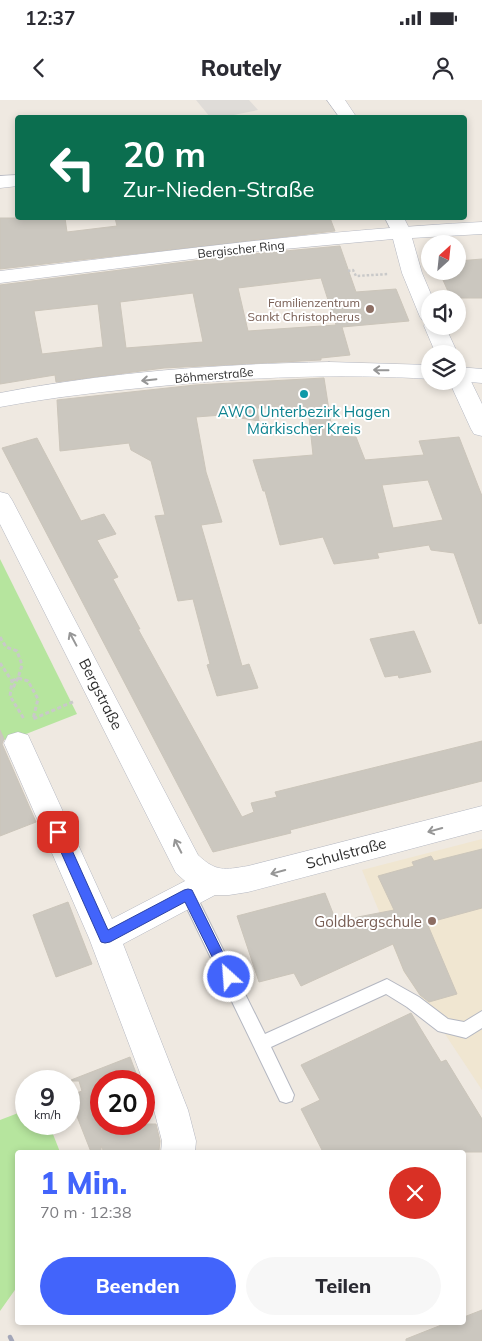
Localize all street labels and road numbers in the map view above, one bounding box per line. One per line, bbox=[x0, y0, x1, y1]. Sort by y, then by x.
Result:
street label: Bergischer Ring bbox=[197, 237, 285, 261]
street label: Böhmerstraße bbox=[174, 364, 254, 386]
street label: Bergstraße bbox=[75, 655, 127, 733]
street label: Schulstraße bbox=[304, 833, 388, 873]

